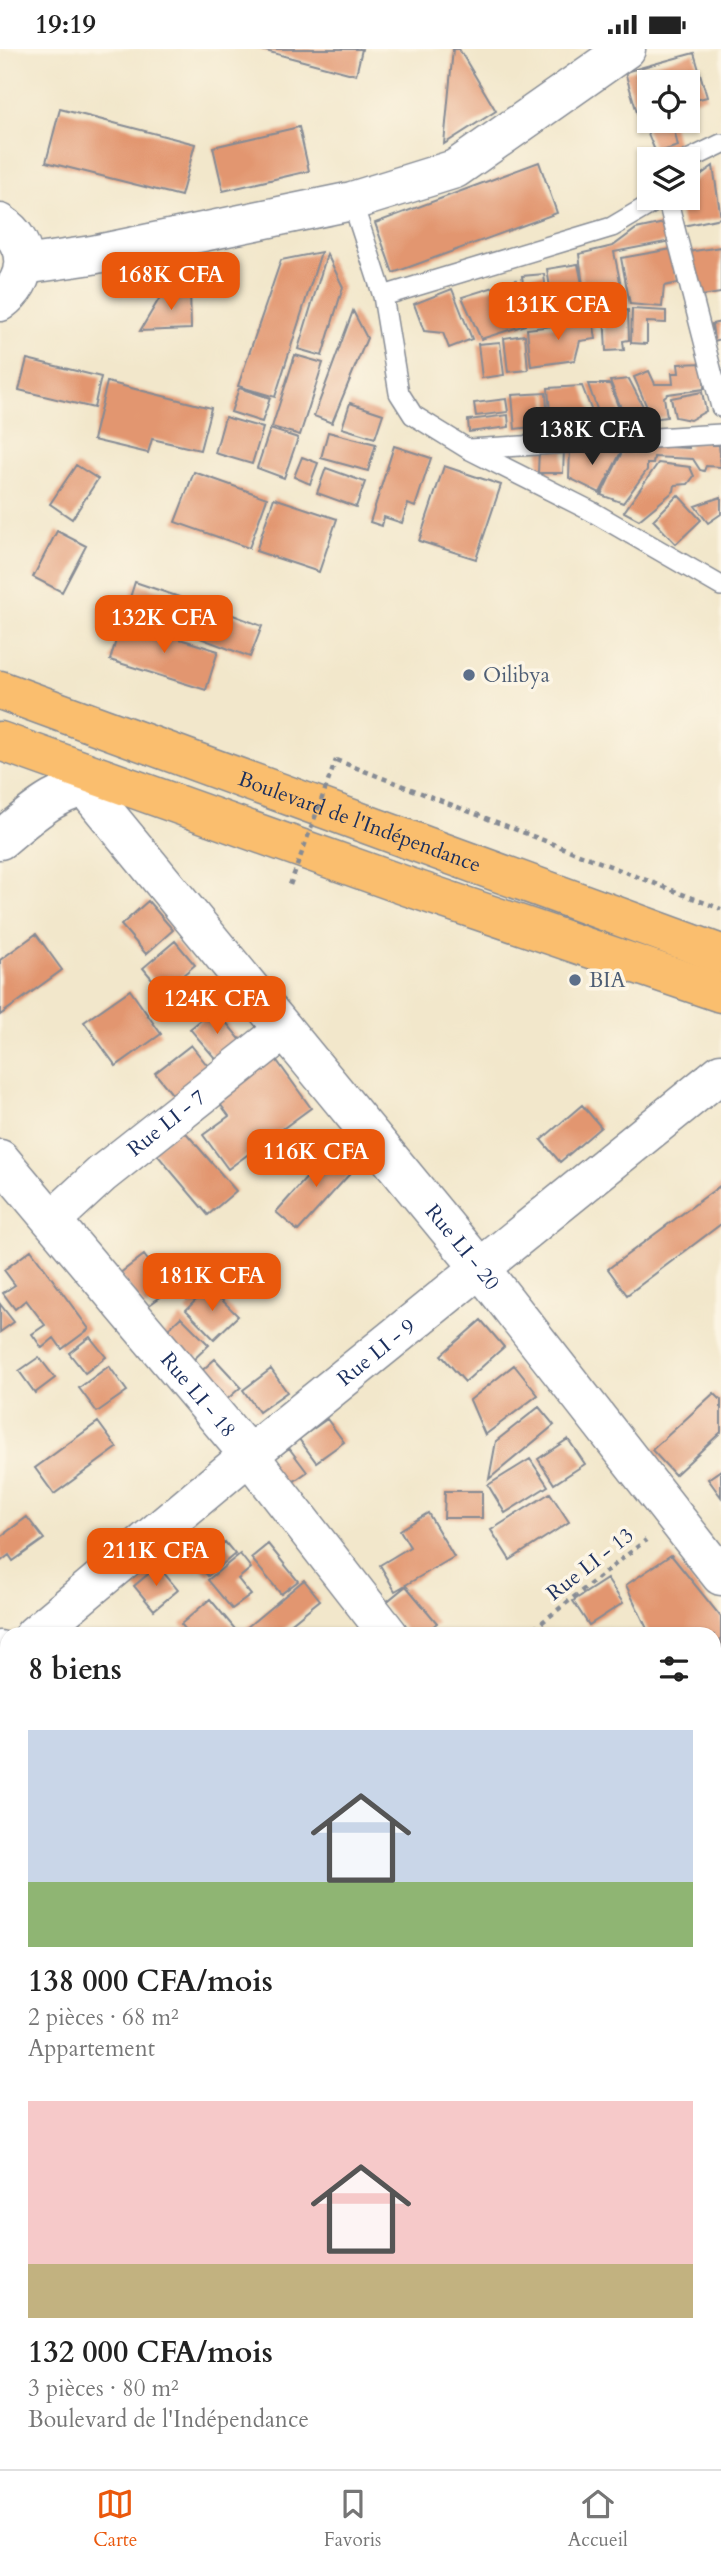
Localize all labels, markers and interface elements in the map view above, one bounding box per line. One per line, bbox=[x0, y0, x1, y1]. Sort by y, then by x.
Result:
text: 19:19 bbox=[35, 7, 96, 42]
map controls bbox=[637, 70, 700, 210]
button: locate bbox=[637, 70, 700, 133]
button: layers bbox=[637, 147, 700, 210]
pin: 168K CFA bbox=[99, 253, 243, 312]
text: 168K CFA bbox=[118, 259, 224, 290]
pin: 131K CFA bbox=[486, 282, 630, 342]
text: 131K CFA bbox=[505, 289, 611, 320]
pin: 138K CFA bbox=[520, 407, 664, 467]
text: 138K CFA bbox=[539, 414, 645, 445]
pin: 132K CFA bbox=[92, 595, 236, 655]
text: 132K CFA bbox=[111, 602, 217, 633]
place label: Oilibya bbox=[483, 661, 550, 690]
marker: Oilibya bbox=[461, 667, 477, 683]
street label: Boulevard de l'Indépendance bbox=[234, 764, 485, 880]
place label: BIA bbox=[589, 966, 625, 995]
marker: BIA bbox=[567, 972, 583, 988]
pin: 124K CFA bbox=[145, 977, 289, 1036]
text: 124K CFA bbox=[164, 983, 270, 1014]
street label: Rue LI - 7 bbox=[121, 1083, 212, 1164]
pin: 116K CFA bbox=[244, 1129, 388, 1189]
text: 116K CFA bbox=[263, 1136, 369, 1167]
street label: Rue LI - 20 bbox=[418, 1198, 506, 1297]
pin: 181K CFA bbox=[140, 1253, 284, 1313]
text: 181K CFA bbox=[159, 1260, 265, 1291]
street label: Rue LI - 9 bbox=[331, 1312, 422, 1393]
street label: Rue LI - 18 bbox=[154, 1346, 242, 1444]
street label: Rue LI - 13 bbox=[541, 1521, 640, 1608]
pin: 211K CFA bbox=[84, 1529, 228, 1588]
text: 211K CFA bbox=[103, 1535, 209, 1566]
text: 8 biens bbox=[28, 1649, 122, 1690]
icon: filters bbox=[655, 1650, 693, 1688]
icon: home bbox=[298, 1775, 424, 1901]
text: 138 000 CFA/mois bbox=[28, 1961, 273, 2002]
text: 2 pièces · 68 m² bbox=[28, 2002, 179, 2033]
text: Appartement bbox=[28, 2033, 155, 2064]
icon: home bbox=[298, 2146, 424, 2272]
text: 132 000 CFA/mois bbox=[28, 2332, 273, 2373]
text: 3 pièces · 80 m² bbox=[28, 2373, 179, 2404]
text: Boulevard de l'Indépendance bbox=[28, 2404, 309, 2435]
tab: Carte bbox=[93, 2485, 137, 2553]
tab: Favoris bbox=[324, 2485, 381, 2553]
tab: Accueil bbox=[568, 2485, 628, 2553]

